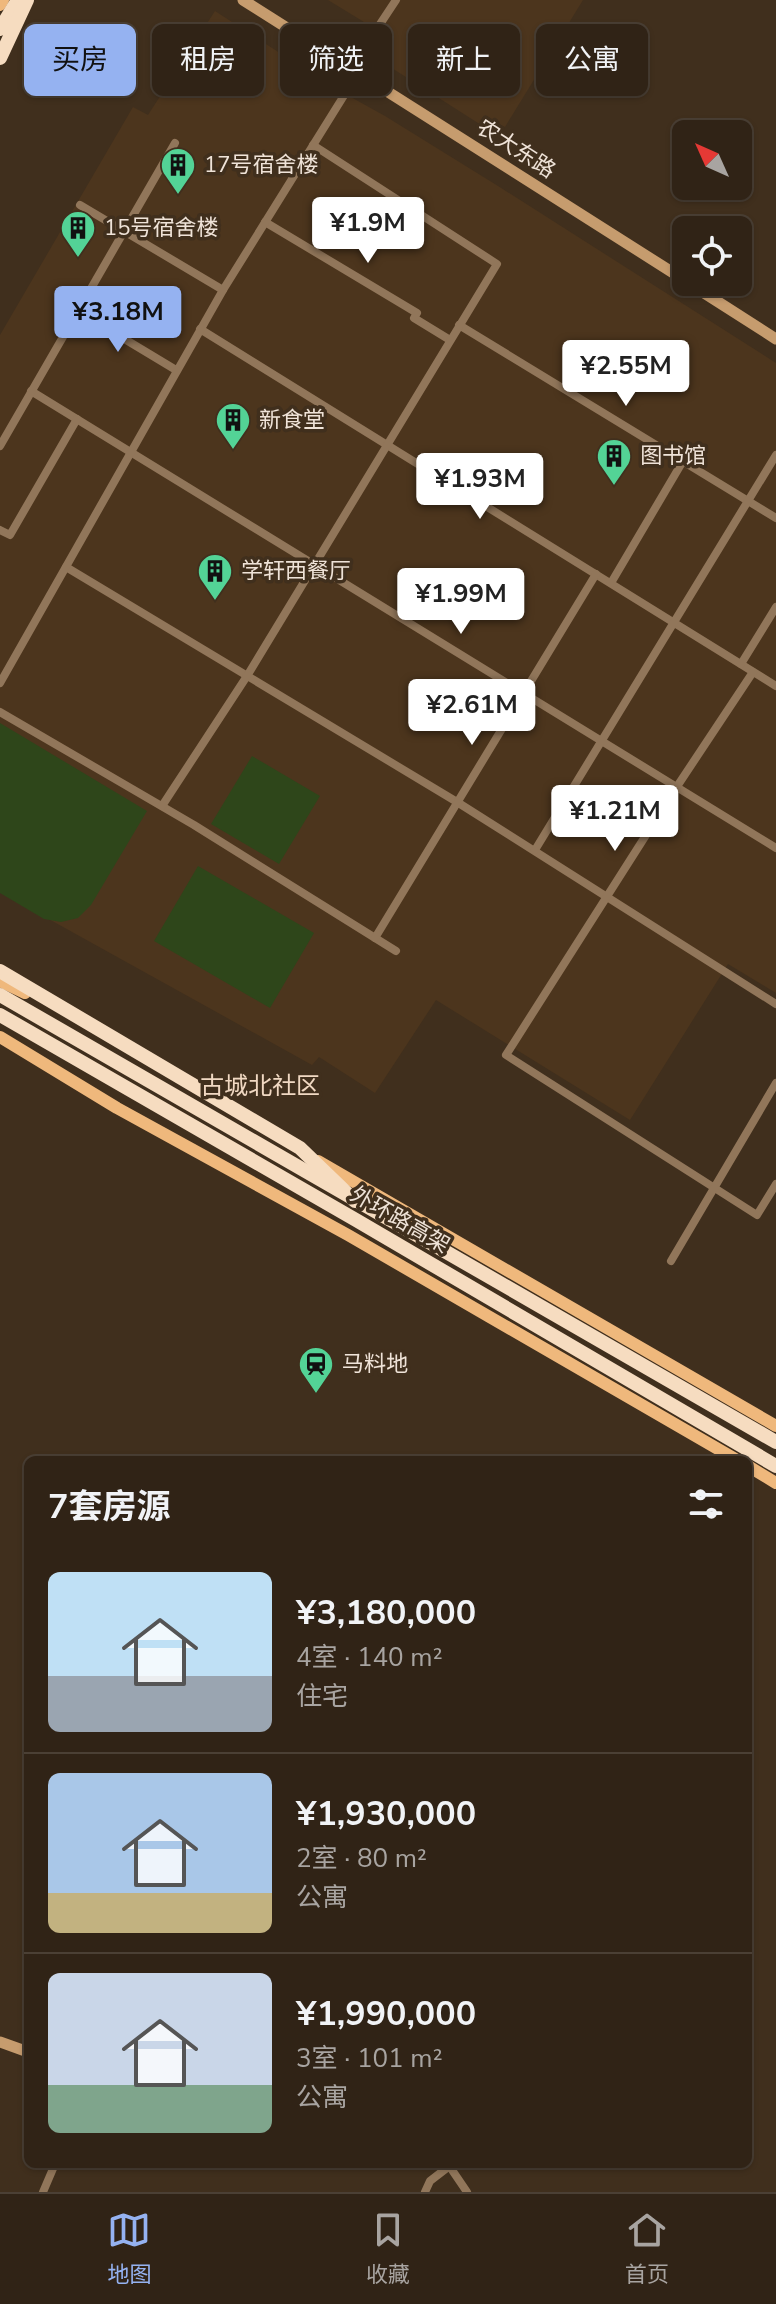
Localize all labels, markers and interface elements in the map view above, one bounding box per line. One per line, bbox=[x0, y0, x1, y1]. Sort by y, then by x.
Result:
chip: 买房 bbox=[24, 24, 136, 96]
chip: 租房 bbox=[152, 24, 264, 96]
chip: 筛选 bbox=[280, 24, 392, 96]
chip: 新上 bbox=[408, 24, 520, 96]
chip: 公寓 bbox=[536, 24, 648, 96]
street label: 农大东路 bbox=[471, 112, 561, 186]
north arrow bbox=[672, 120, 752, 200]
map controls bbox=[672, 120, 752, 296]
building icon: 17号宿舍楼 bbox=[159, 146, 197, 196]
place label: 17号宿舍楼 bbox=[204, 150, 318, 180]
pin: ¥1.9M bbox=[312, 197, 424, 265]
text: ¥1.9M bbox=[330, 205, 406, 240]
building icon: 15号宿舍楼 bbox=[59, 209, 97, 259]
place label: 15号宿舍楼 bbox=[104, 213, 218, 243]
button: locate bbox=[672, 216, 752, 296]
pin: ¥3.18M bbox=[53, 286, 183, 354]
text: ¥3.18M bbox=[72, 294, 164, 329]
pin: ¥2.55M bbox=[561, 340, 691, 408]
text: ¥2.55M bbox=[580, 348, 672, 383]
building icon: 新食堂 bbox=[214, 401, 252, 451]
place label: 新食堂 bbox=[259, 405, 325, 435]
building icon: 图书馆 bbox=[595, 437, 633, 487]
place label: 图书馆 bbox=[640, 441, 706, 471]
pin: ¥1.93M bbox=[415, 453, 545, 521]
text: ¥1.93M bbox=[434, 461, 526, 496]
building icon: 学轩西餐厅 bbox=[196, 552, 234, 602]
place label: 学轩西餐厅 bbox=[241, 556, 351, 586]
pin: ¥1.99M bbox=[396, 568, 526, 636]
text: ¥1.99M bbox=[415, 576, 507, 611]
pin: ¥2.61M bbox=[407, 679, 537, 747]
text: ¥2.61M bbox=[426, 687, 518, 722]
pin: ¥1.21M bbox=[550, 785, 680, 853]
text: ¥1.21M bbox=[569, 793, 661, 828]
district label: 古城北社区 bbox=[200, 1070, 320, 1102]
street label: 外环路高架 bbox=[345, 1180, 455, 1260]
station icon: 马料地 bbox=[297, 1345, 335, 1395]
place label: 马料地 bbox=[342, 1349, 408, 1379]
icon: filters bbox=[684, 1482, 728, 1526]
text: 7套房源 bbox=[48, 1484, 170, 1530]
text: ¥3,180,000 bbox=[296, 1590, 476, 1636]
icon: home bbox=[112, 1604, 208, 1700]
text: 4室 · 140 m² bbox=[296, 1640, 443, 1675]
text: 住宅 bbox=[296, 1679, 348, 1714]
text: ¥1,930,000 bbox=[296, 1791, 476, 1837]
icon: home bbox=[112, 1805, 208, 1901]
text: 2室 · 80 m² bbox=[296, 1841, 427, 1876]
text: 公寓 bbox=[296, 1880, 348, 1915]
text: ¥1,990,000 bbox=[296, 1991, 476, 2037]
icon: home bbox=[112, 2005, 208, 2101]
text: 3室 · 101 m² bbox=[296, 2041, 443, 2076]
text: 公寓 bbox=[296, 2080, 348, 2115]
tab: 地图 bbox=[107, 2208, 151, 2290]
tab: 收藏 bbox=[366, 2208, 410, 2290]
tab: 首页 bbox=[625, 2208, 669, 2290]

